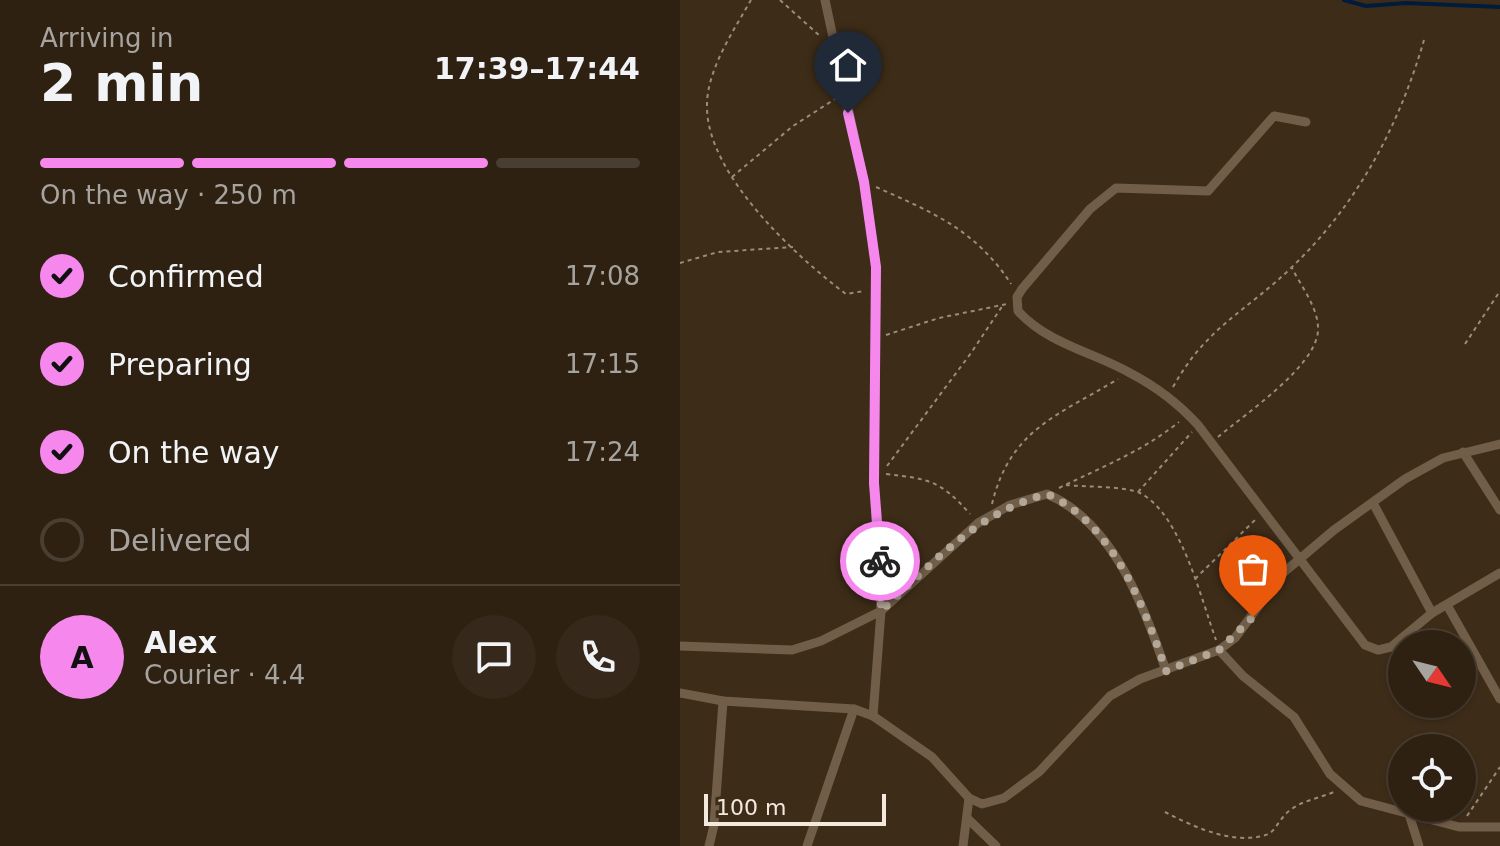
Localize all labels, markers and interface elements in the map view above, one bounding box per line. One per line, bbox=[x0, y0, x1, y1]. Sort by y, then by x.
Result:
text: Arriving in bbox=[40, 23, 174, 53]
pin bbox=[814, 31, 882, 113]
icon: home bbox=[826, 43, 870, 87]
text: 17:39–17:44 bbox=[434, 51, 640, 86]
text: 2 min bbox=[40, 53, 203, 113]
text: On the way · 250 m bbox=[40, 180, 297, 210]
icon: check bbox=[40, 254, 84, 298]
text: Confirmed bbox=[108, 259, 264, 294]
text: 17:08 bbox=[565, 261, 640, 291]
icon: check bbox=[40, 342, 84, 386]
text: Preparing bbox=[108, 347, 252, 382]
text: 17:15 bbox=[565, 349, 640, 379]
icon: check bbox=[40, 430, 84, 474]
text: On the way bbox=[108, 435, 280, 470]
text: 17:24 bbox=[565, 437, 640, 467]
courier bbox=[840, 521, 920, 601]
text: Delivered bbox=[108, 523, 252, 558]
pin bbox=[1219, 535, 1287, 617]
icon: bike bbox=[858, 539, 902, 583]
icon: bag bbox=[1231, 547, 1275, 591]
button: chat bbox=[452, 615, 536, 699]
button: phone bbox=[556, 615, 640, 699]
text: Alex bbox=[144, 625, 217, 660]
north arrow bbox=[1388, 630, 1476, 718]
map controls bbox=[1388, 630, 1476, 822]
text: A bbox=[70, 640, 94, 675]
text: Courier · 4.4 bbox=[144, 660, 305, 690]
button: locate bbox=[1388, 734, 1476, 822]
scale bar bbox=[704, 790, 886, 826]
text: 100 m bbox=[716, 795, 786, 820]

